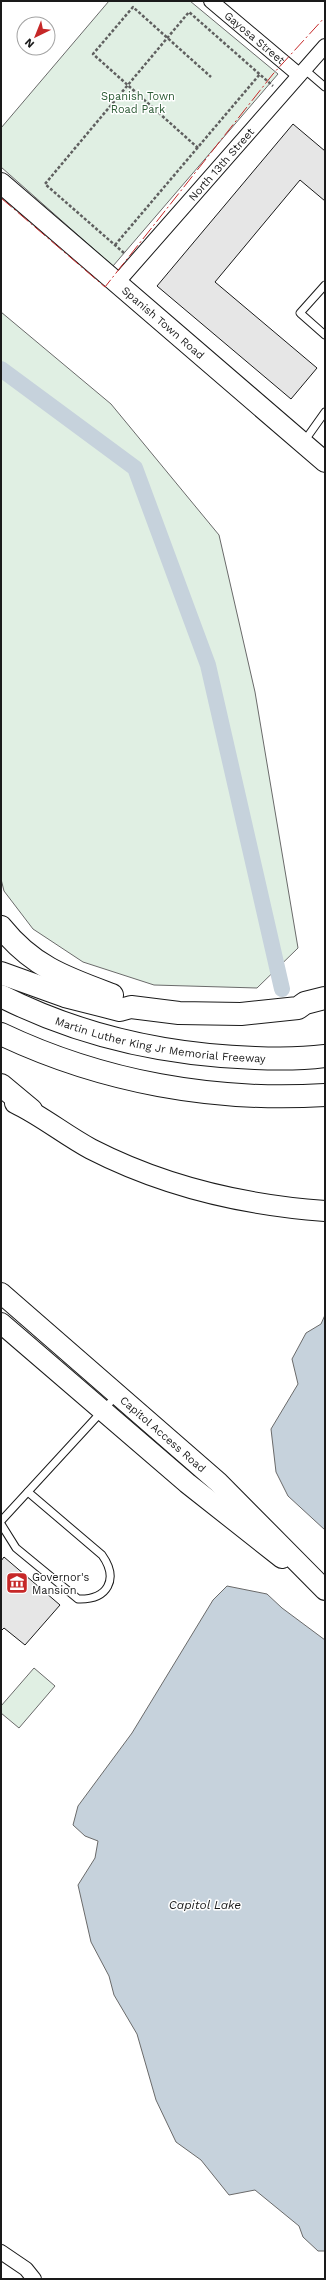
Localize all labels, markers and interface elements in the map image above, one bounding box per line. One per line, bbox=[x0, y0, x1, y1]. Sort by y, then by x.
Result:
street label: Gayosa Street bbox=[221, 9, 287, 67]
north arrow bbox=[16, 16, 56, 56]
text: N bbox=[22, 35, 37, 50]
park label: Spanish Town Road Park bbox=[101, 90, 175, 116]
street label: North 13th Street bbox=[186, 125, 257, 204]
street label: Spanish Town Road bbox=[119, 284, 207, 362]
street label: Martin Luther King Jr Memorial Freeway bbox=[53, 1014, 266, 1065]
street label: Capitol Access Road bbox=[117, 1394, 208, 1475]
museum icon: Governor's Mansion bbox=[4, 1570, 30, 1596]
place label: Governor's Mansion bbox=[32, 1571, 89, 1597]
water label: Capitol Lake bbox=[169, 1898, 241, 1912]

